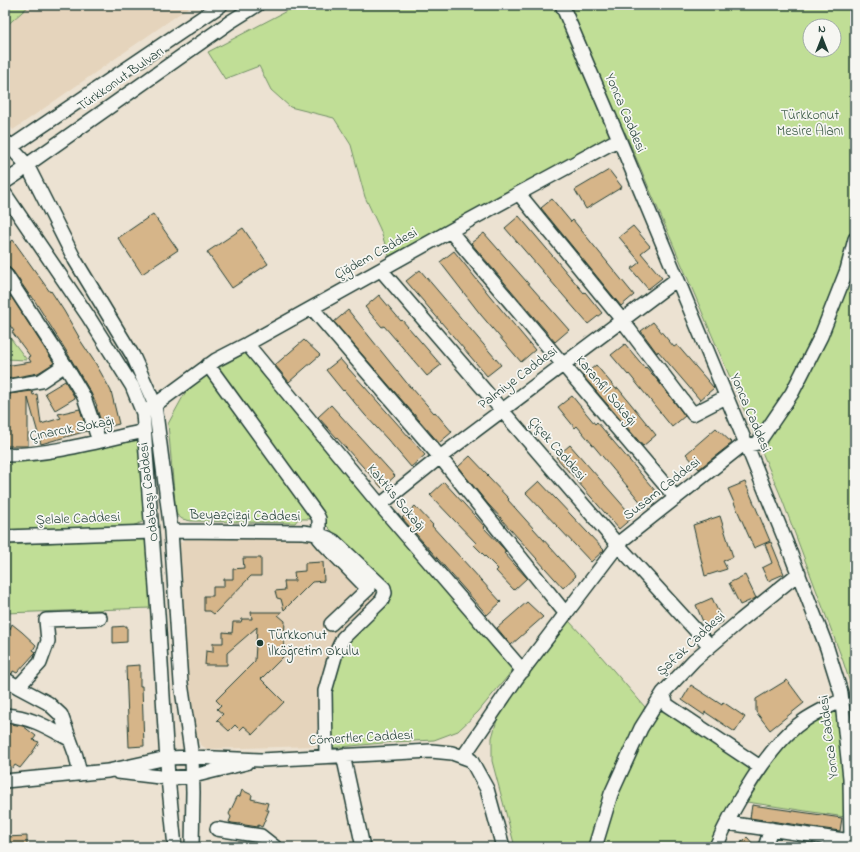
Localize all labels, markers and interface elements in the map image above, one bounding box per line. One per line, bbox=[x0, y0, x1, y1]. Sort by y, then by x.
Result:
north arrow bbox=[802, 18, 842, 58]
text: N bbox=[818, 21, 826, 37]
street label: Türkkonut Bulvarı bbox=[73, 41, 169, 117]
street label: Yonca Caddesi bbox=[599, 70, 651, 156]
park label: Türkkonut Mesire Alanı bbox=[777, 105, 843, 142]
street label: Çiğdem Caddesi bbox=[331, 223, 422, 286]
street label: Palmiye Caddesi bbox=[474, 341, 563, 416]
street label: Karanfil Sokağı bbox=[569, 351, 642, 431]
street label: Yonca Caddesi bbox=[724, 370, 776, 456]
street label: Çınarcık Sokağı bbox=[28, 411, 116, 448]
street label: Çiçek Caddesi bbox=[523, 412, 591, 486]
street label: Odabaşı Caddesi bbox=[133, 441, 165, 543]
street label: Susam Caddesi bbox=[619, 452, 705, 526]
street label: Kaktüs Sokağı bbox=[361, 460, 430, 537]
street label: Beyazçizgi Caddesi bbox=[188, 505, 301, 528]
street label: Şelale Caddesi bbox=[36, 507, 120, 531]
street label: Şafak Caddesi bbox=[652, 607, 730, 681]
place label: Türkkonut İlköğretim Okulu bbox=[268, 625, 359, 663]
marker: Türkkonut İlköğretim Okulu bbox=[255, 638, 265, 648]
street label: Yonca Caddesi bbox=[813, 694, 845, 780]
street label: Cömertler Caddesi bbox=[308, 725, 414, 751]

